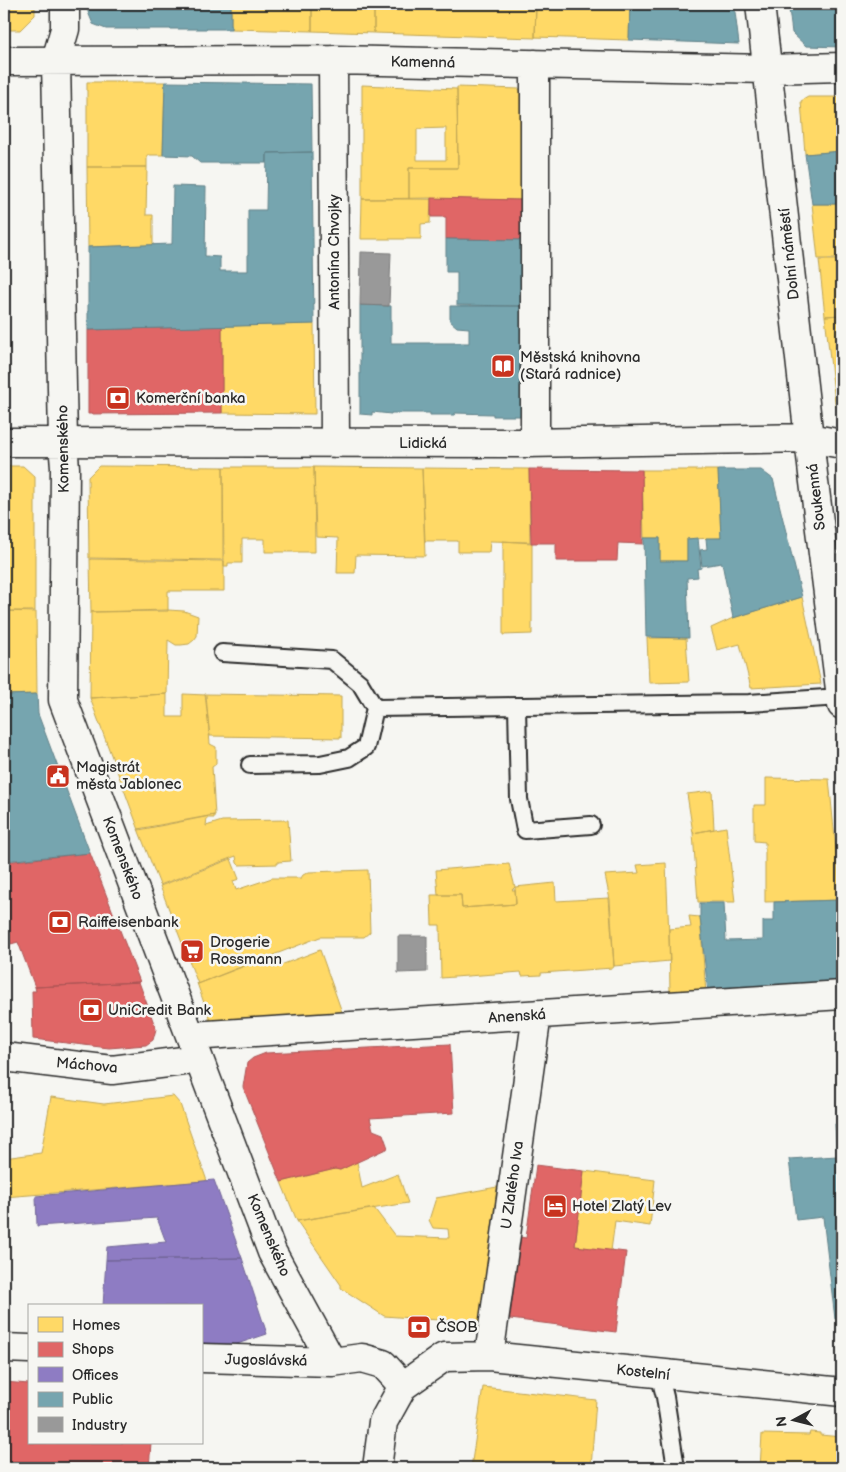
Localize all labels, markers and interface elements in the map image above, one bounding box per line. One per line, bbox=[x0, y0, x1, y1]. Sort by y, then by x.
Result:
street label: Kamenná bbox=[390, 52, 456, 73]
street label: Antonína Chvojky bbox=[325, 194, 344, 310]
street label: Dolní náměstí bbox=[775, 207, 804, 301]
place label: Městská knihovna (Stará radnice) bbox=[520, 348, 640, 384]
library icon: Městská knihovna (Stará radnice) bbox=[490, 353, 516, 379]
bank icon: Komerční banka bbox=[105, 385, 131, 411]
place label: Komerční banka bbox=[136, 389, 246, 408]
street label: Komenského bbox=[53, 405, 74, 493]
street label: Lidická bbox=[399, 434, 447, 453]
street label: Soukenná bbox=[803, 462, 830, 531]
place label: Magistrát města Jablonec bbox=[76, 758, 182, 794]
public building icon: Magistrát města Jablonec bbox=[45, 763, 71, 789]
street label: Komenského bbox=[98, 814, 147, 903]
bank icon: Raiffeisenbank bbox=[47, 909, 73, 935]
place label: Raiffeisenbank bbox=[78, 913, 179, 932]
place label: Drogerie Rossmann bbox=[210, 933, 282, 969]
supermarket icon: Drogerie Rossmann bbox=[179, 938, 205, 964]
bank icon: UniCredit Bank bbox=[78, 997, 104, 1023]
place label: UniCredit Bank bbox=[108, 1001, 212, 1020]
street label: Anenská bbox=[487, 1005, 547, 1028]
street label: Máchova bbox=[55, 1053, 119, 1078]
street label: U Zlatého lva bbox=[497, 1140, 528, 1230]
street label: Komenského bbox=[243, 1191, 295, 1279]
hotel icon: Hotel Zlatý Lev bbox=[542, 1193, 568, 1219]
place label: Hotel Zlatý Lev bbox=[572, 1197, 672, 1216]
legend bbox=[28, 1304, 202, 1444]
bank icon: ČSOB bbox=[406, 1314, 432, 1340]
text: Homes bbox=[72, 1316, 121, 1335]
place label: ČSOB bbox=[436, 1318, 477, 1337]
text: Shops bbox=[72, 1340, 115, 1359]
street label: Jugoslávská bbox=[224, 1350, 308, 1371]
street label: Kostelní bbox=[615, 1360, 671, 1385]
text: Offices bbox=[72, 1366, 119, 1385]
text: Public bbox=[72, 1390, 113, 1409]
north arrow bbox=[768, 1394, 818, 1444]
text: N bbox=[773, 1415, 791, 1428]
text: Industry bbox=[72, 1416, 127, 1435]

